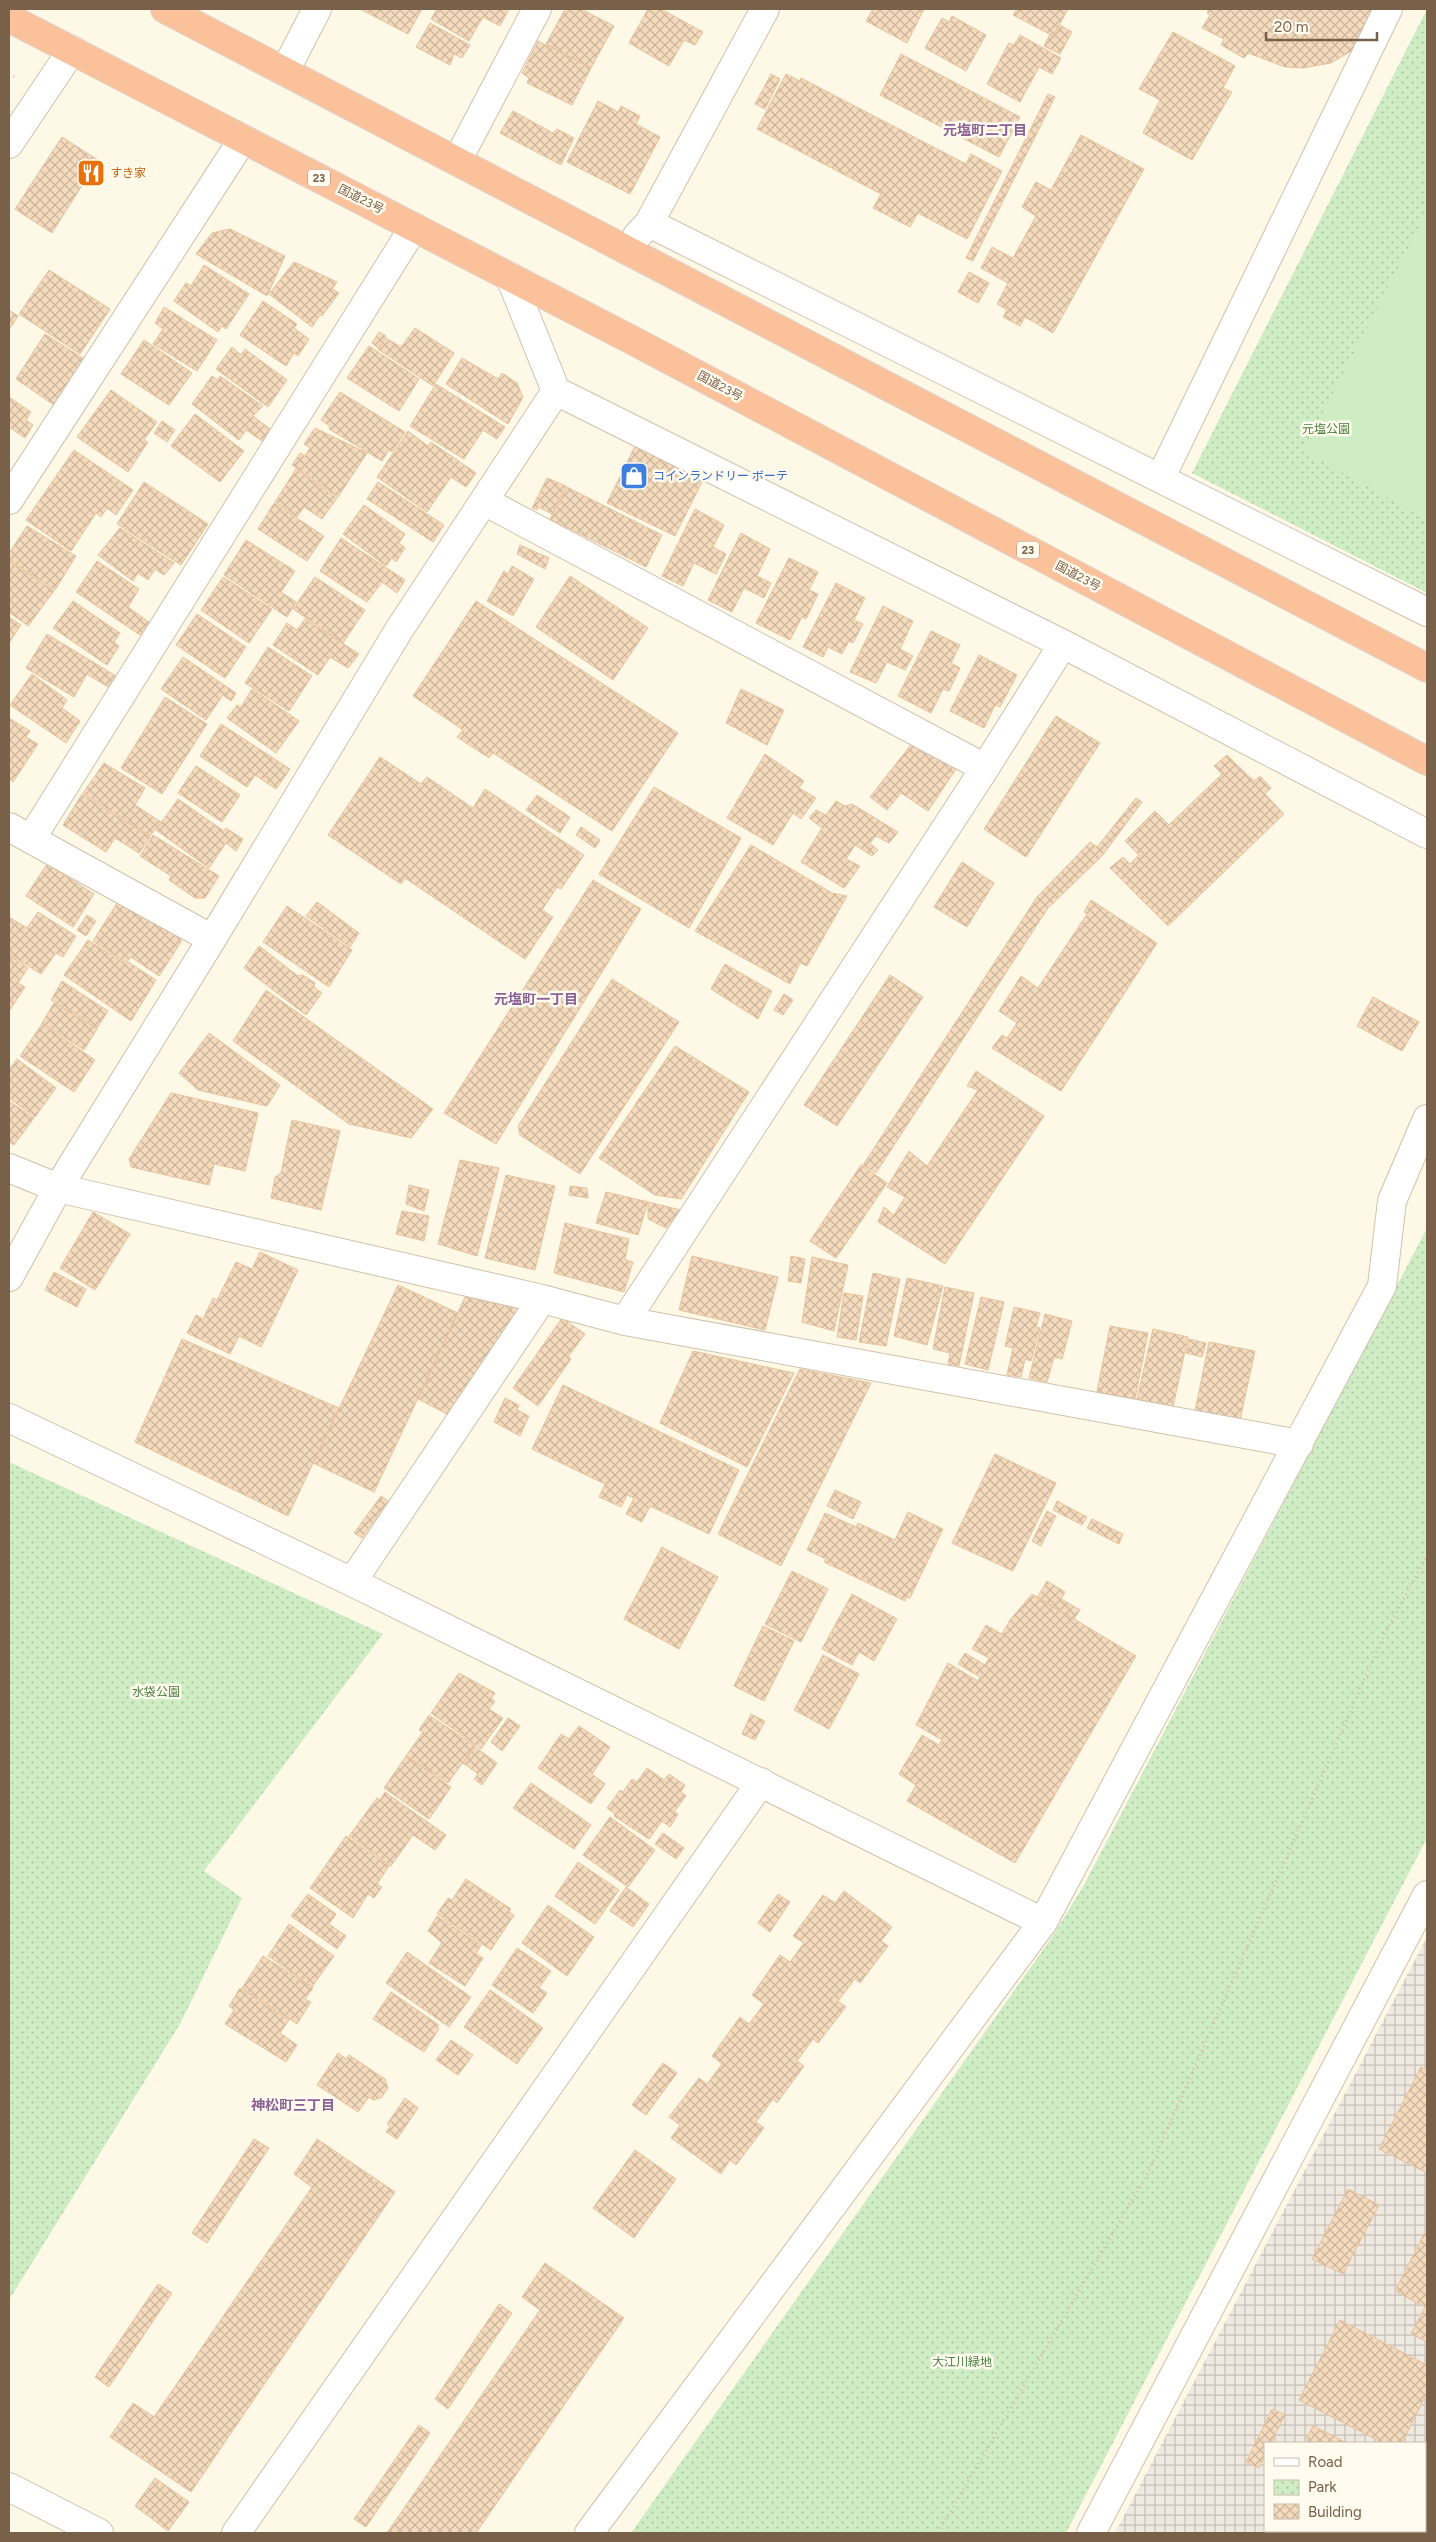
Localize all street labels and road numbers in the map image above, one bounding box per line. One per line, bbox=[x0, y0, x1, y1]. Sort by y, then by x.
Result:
road number: 23 bbox=[308, 170, 330, 187]
street label: 国道23号 bbox=[336, 182, 386, 216]
street label: 国道23号 bbox=[695, 368, 745, 404]
road number: 23 bbox=[1017, 542, 1039, 558]
street label: 国道23号 bbox=[1053, 558, 1103, 594]

